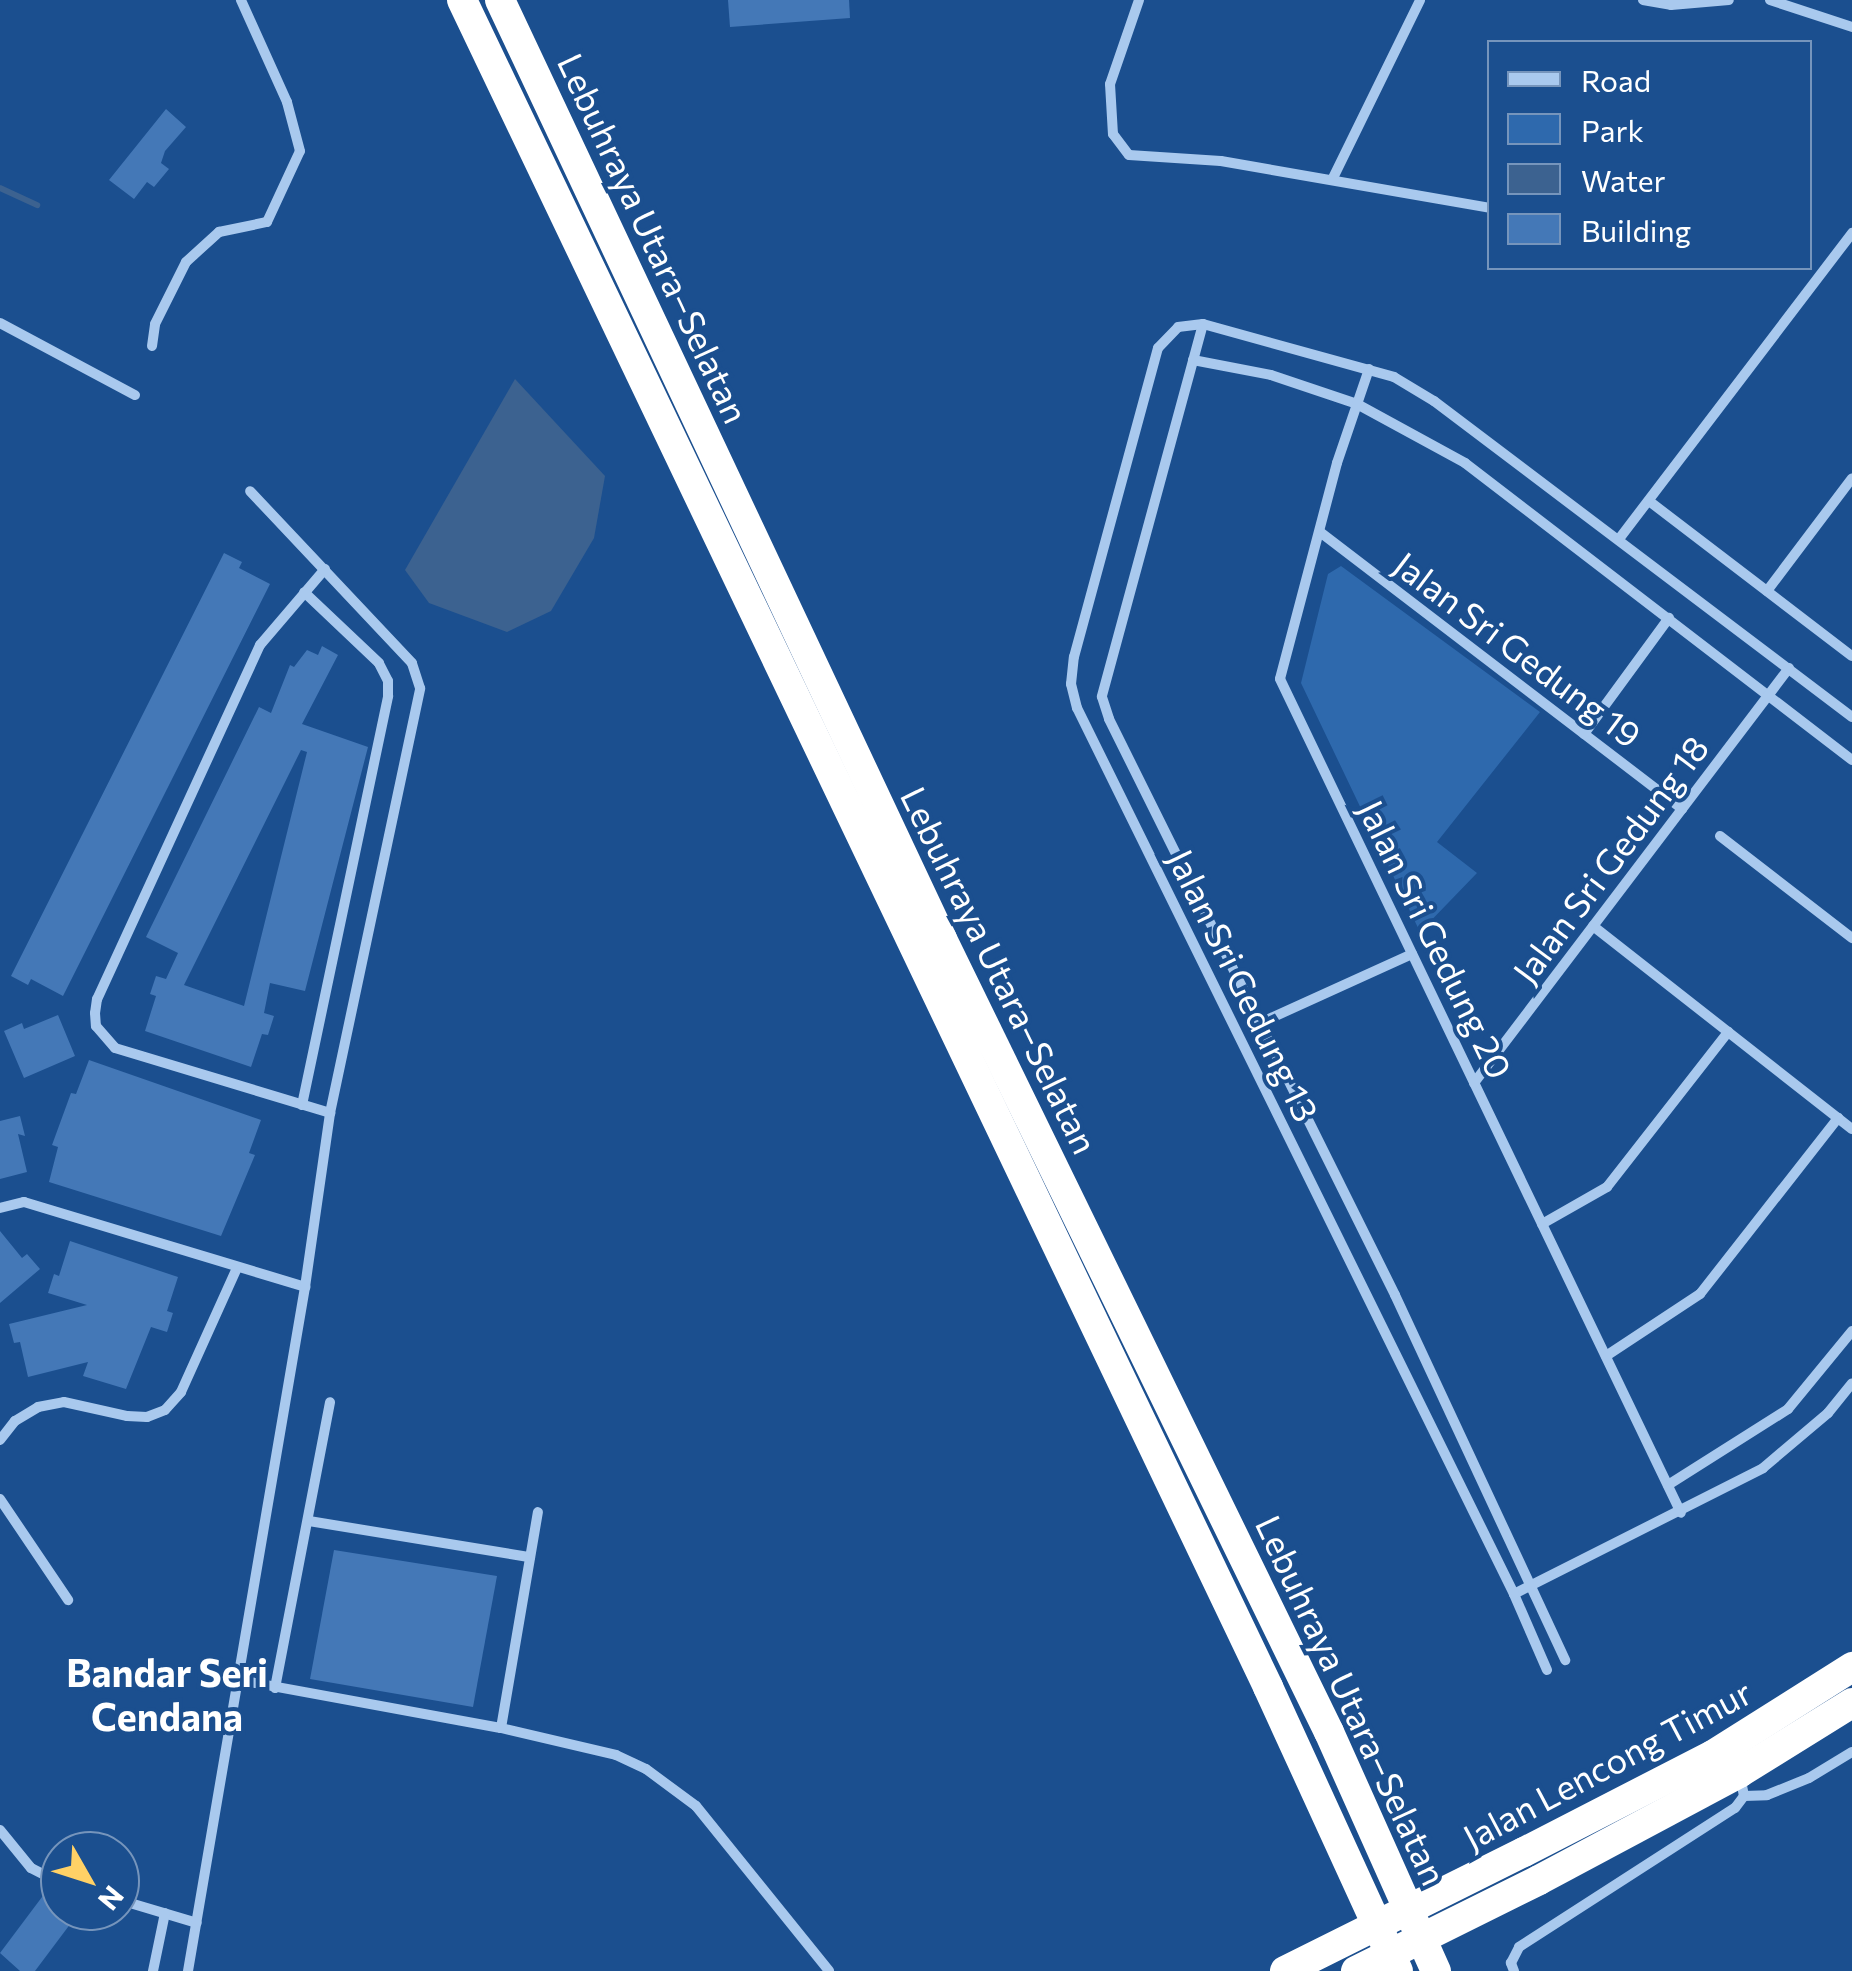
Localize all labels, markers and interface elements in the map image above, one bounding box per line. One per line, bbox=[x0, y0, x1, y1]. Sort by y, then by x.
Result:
legend bbox=[1487, 40, 1812, 270]
street label: Lebuhraya Utara–Selatan bbox=[550, 47, 758, 429]
text: Road bbox=[1581, 61, 1651, 98]
text: Park bbox=[1581, 111, 1644, 148]
text: Water bbox=[1581, 161, 1666, 198]
text: Building bbox=[1581, 211, 1691, 248]
street label: Jalan Sri Gedung 19 bbox=[1386, 542, 1650, 756]
street label: Jalan Sri Gedung 18 bbox=[1503, 727, 1717, 991]
street label: Lebuhraya Utara–Selatan bbox=[893, 780, 1107, 1160]
street label: Jalan Sri Gedung 20 bbox=[1350, 793, 1522, 1085]
street label: Jalan Sri Gedung 13 bbox=[1160, 842, 1328, 1128]
street label: Lebuhraya Utara–Selatan bbox=[1248, 1509, 1456, 1891]
district label: Bandar Seri Cendana bbox=[66, 1649, 268, 1738]
street label: Jalan Lencong Timur bbox=[1456, 1670, 1758, 1858]
north arrow bbox=[40, 1831, 140, 1931]
text: N bbox=[92, 1880, 132, 1917]

